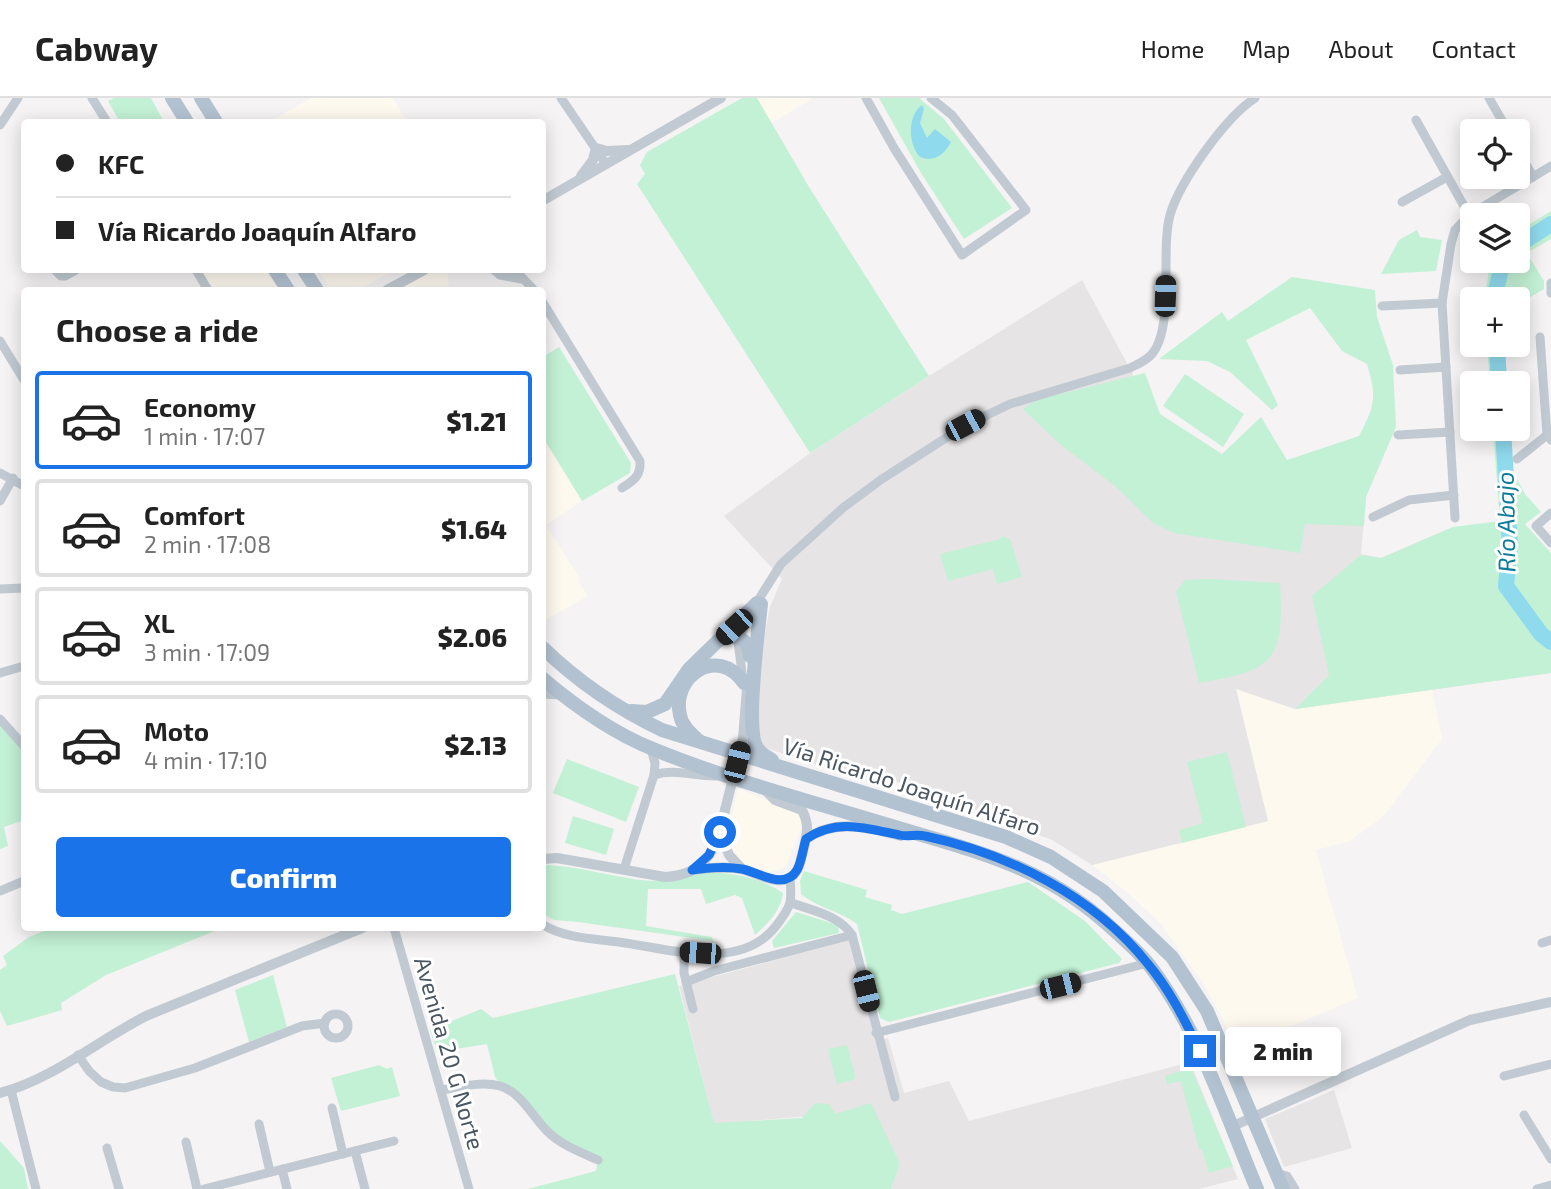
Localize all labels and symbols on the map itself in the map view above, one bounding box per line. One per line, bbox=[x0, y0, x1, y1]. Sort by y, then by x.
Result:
car bbox=[1154, 275, 1177, 317]
car bbox=[942, 406, 989, 444]
water label: Río Abajo bbox=[1490, 471, 1520, 573]
car bbox=[712, 605, 757, 649]
street label: Vía Ricardo Joaquín Alfaro bbox=[780, 731, 1044, 841]
car bbox=[722, 739, 753, 785]
route start bbox=[704, 816, 736, 848]
car bbox=[679, 941, 722, 965]
street label: Avenida 20 G Norte bbox=[409, 953, 491, 1153]
car bbox=[851, 968, 882, 1014]
car bbox=[1038, 971, 1083, 1001]
callout: 2 min bbox=[1224, 1026, 1340, 1076]
route end bbox=[1184, 1035, 1216, 1067]

